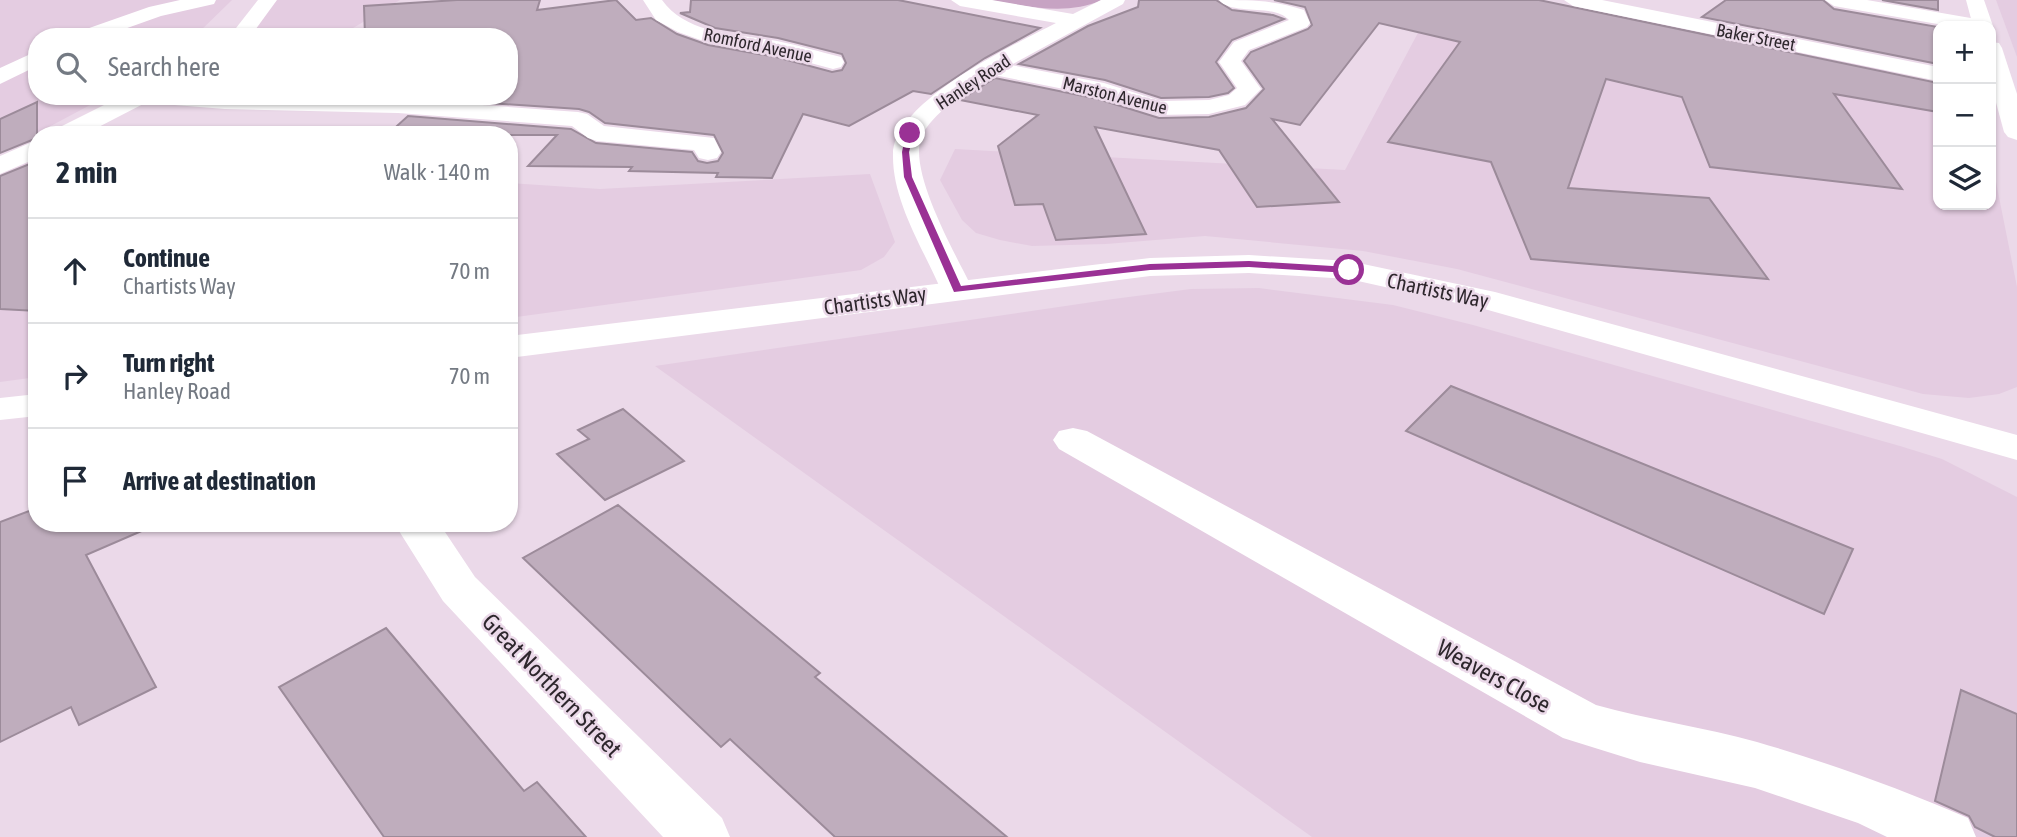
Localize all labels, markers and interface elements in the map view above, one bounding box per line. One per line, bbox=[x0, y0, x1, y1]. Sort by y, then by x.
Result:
street label: Baker Street bbox=[1715, 19, 1797, 55]
map controls bbox=[1933, 21, 1996, 210]
button: + bbox=[1933, 21, 1996, 84]
street label: Romford Avenue bbox=[702, 23, 814, 67]
search box bbox=[28, 28, 518, 105]
icon: search bbox=[52, 48, 90, 86]
street label: Hanley Road bbox=[932, 50, 1014, 114]
text: Search here bbox=[108, 52, 220, 82]
street label: Marston Avenue bbox=[1061, 72, 1169, 118]
button: − bbox=[1933, 84, 1996, 147]
route end bbox=[894, 117, 925, 148]
button: layers bbox=[1933, 147, 1996, 210]
text: 2 min bbox=[56, 155, 117, 189]
text: Walk · 140 m bbox=[384, 159, 490, 185]
text: Continue bbox=[123, 243, 210, 273]
icon: ahead bbox=[56, 252, 94, 290]
route start bbox=[1333, 254, 1364, 285]
text: 70 m bbox=[449, 258, 490, 284]
street label: Chartists Way bbox=[1385, 268, 1491, 313]
text: Chartists Way bbox=[123, 273, 236, 299]
street label: Chartists Way bbox=[822, 281, 928, 319]
text: Turn right bbox=[123, 348, 214, 378]
icon: right bbox=[56, 357, 94, 395]
text: 70 m bbox=[449, 363, 490, 389]
text: Hanley Road bbox=[123, 378, 231, 404]
icon: arrive bbox=[56, 462, 94, 500]
text: Arrive at destination bbox=[123, 466, 316, 496]
street label: Great Northern Street bbox=[477, 608, 627, 762]
street label: Weavers Close bbox=[1432, 634, 1556, 718]

